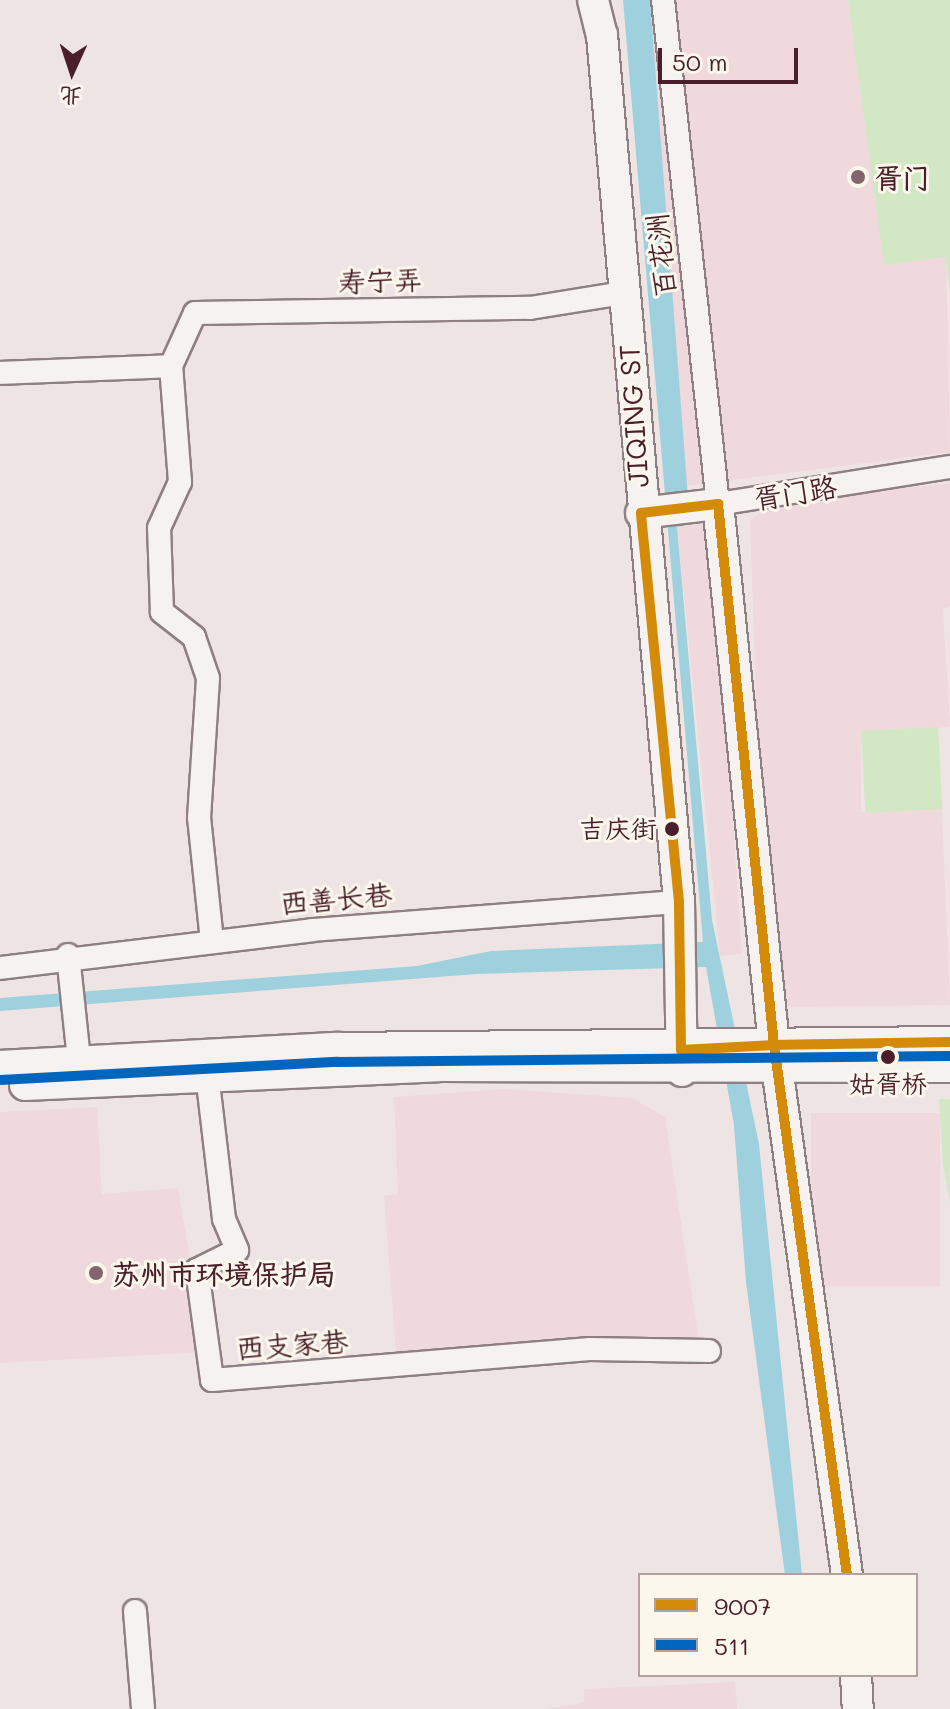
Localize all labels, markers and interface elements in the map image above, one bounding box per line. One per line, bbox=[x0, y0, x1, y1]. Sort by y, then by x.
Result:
north arrow bbox=[32, 32, 112, 112]
scale bar bbox=[662, 32, 802, 82]
text: 50 m bbox=[672, 46, 728, 77]
text: 北 bbox=[59, 81, 82, 112]
place label: 胥门 bbox=[874, 160, 930, 194]
marker: 胥门 bbox=[849, 168, 867, 186]
street label: 百花洲 bbox=[639, 211, 681, 299]
street label: 寿宁弄 bbox=[338, 262, 422, 298]
street label: JIQING ST bbox=[611, 343, 655, 489]
street label: 胥门路 bbox=[751, 469, 839, 515]
place label: 吉庆街 bbox=[579, 813, 657, 845]
marker: 吉庆街 bbox=[664, 821, 680, 837]
street label: 西善长巷 bbox=[279, 876, 393, 920]
marker: 姑胥桥 bbox=[880, 1049, 896, 1065]
place label: 姑胥桥 bbox=[849, 1068, 927, 1100]
place label: 苏州市环境保护局 bbox=[112, 1256, 336, 1290]
marker: 苏州市环境保护局 bbox=[87, 1264, 105, 1282]
street label: 西支家巷 bbox=[235, 1323, 349, 1365]
legend bbox=[638, 1573, 918, 1677]
text: 9007 bbox=[714, 1590, 771, 1621]
text: 511 bbox=[714, 1630, 749, 1661]

